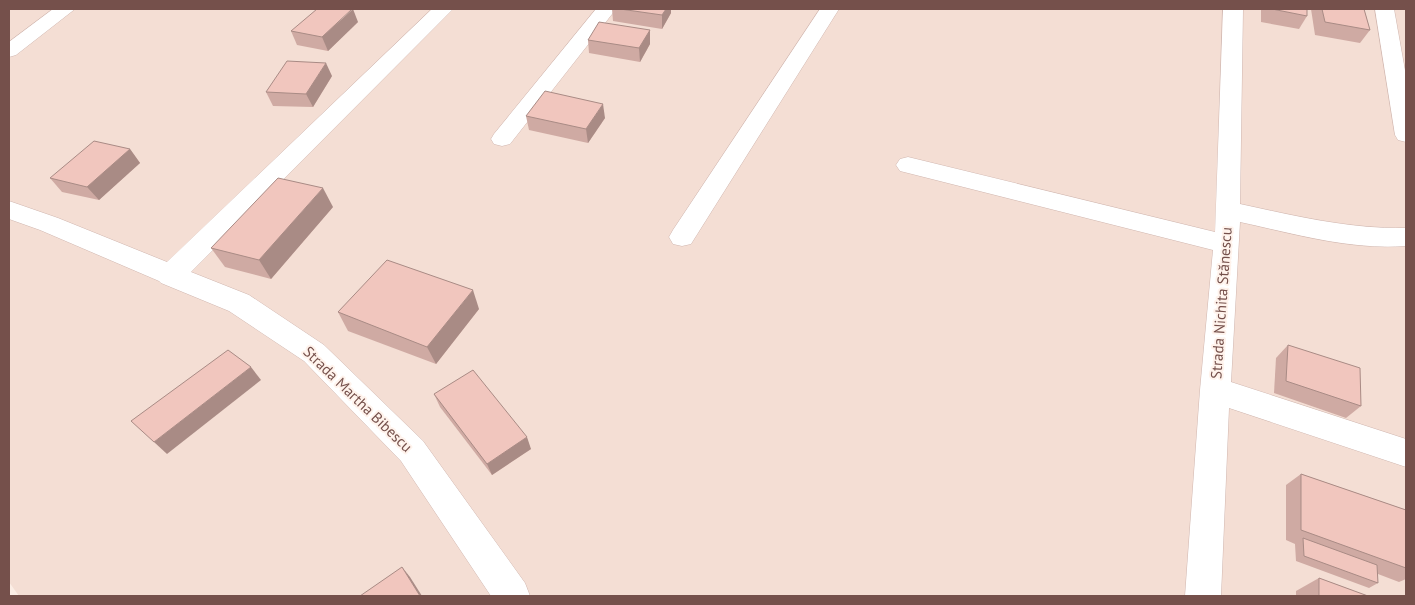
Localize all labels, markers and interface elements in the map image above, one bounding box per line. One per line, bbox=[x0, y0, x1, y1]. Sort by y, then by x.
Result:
street label: Strada Nichita Stănescu bbox=[1206, 226, 1236, 380]
street label: Strada Martha Bibescu bbox=[299, 342, 417, 456]

